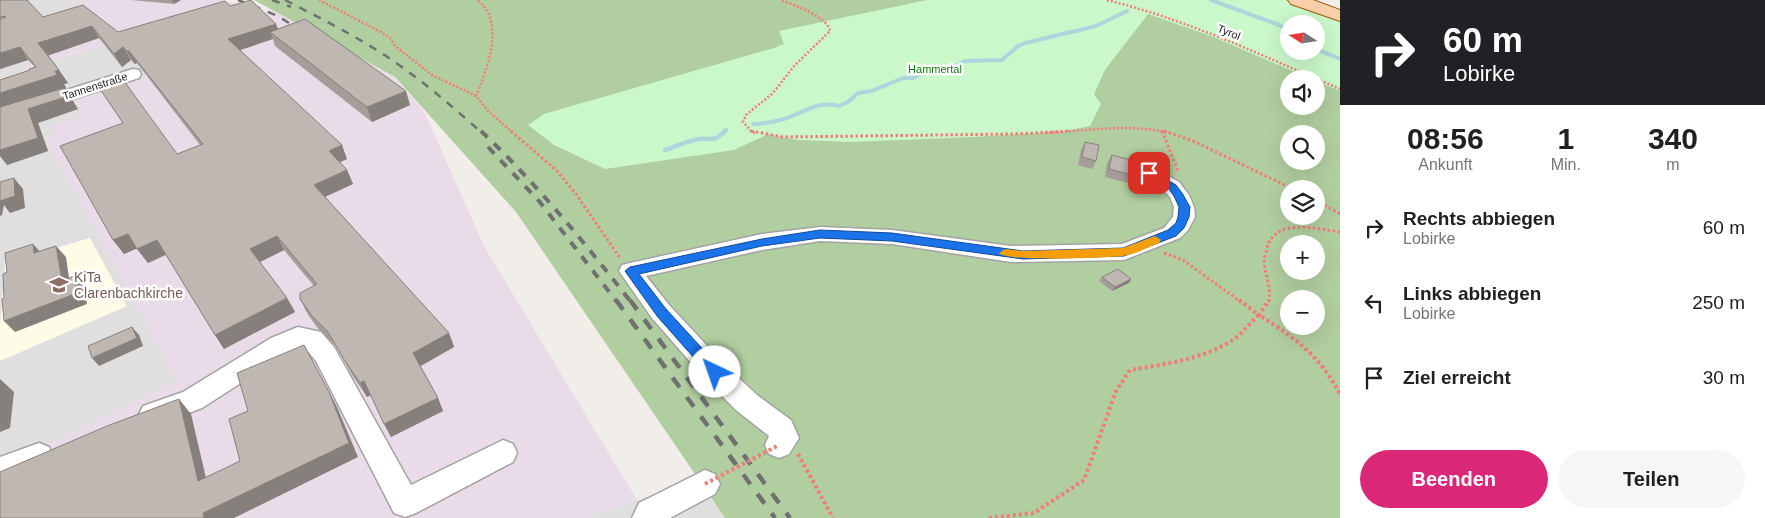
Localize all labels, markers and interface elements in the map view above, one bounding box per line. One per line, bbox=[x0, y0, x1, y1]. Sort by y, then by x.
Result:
north arrow bbox=[1280, 15, 1325, 60]
map controls bbox=[1280, 15, 1325, 335]
icon: right bbox=[1360, 20, 1425, 85]
text: 60 m bbox=[1443, 20, 1523, 59]
street label: Tyrol bbox=[1216, 22, 1242, 42]
text: Lobirke bbox=[1443, 61, 1515, 86]
park label: Hammertal bbox=[908, 63, 962, 75]
street label: Tannenstraße bbox=[61, 70, 129, 102]
button: sound bbox=[1280, 70, 1325, 115]
text: 08:56 bbox=[1407, 122, 1484, 155]
text: 1 bbox=[1557, 122, 1574, 155]
text: 340 bbox=[1648, 122, 1698, 155]
button: search bbox=[1280, 125, 1325, 170]
pin bbox=[1128, 152, 1170, 194]
text: Ankunft bbox=[1418, 156, 1472, 173]
text: Min. bbox=[1551, 156, 1581, 173]
text: m bbox=[1666, 156, 1680, 173]
icon: arrive bbox=[1135, 159, 1163, 187]
button: layers bbox=[1280, 180, 1325, 225]
text: Rechts abbiegen bbox=[1403, 208, 1555, 229]
icon: right bbox=[1360, 214, 1388, 242]
text: 60 m bbox=[1703, 217, 1745, 238]
text: Lobirke bbox=[1403, 230, 1455, 247]
button: + bbox=[1280, 235, 1325, 280]
place label: KiTa Clarenbachkirche bbox=[74, 269, 183, 301]
school or university icon: KiTa Clarenbachkirche bbox=[48, 274, 70, 296]
text: Links abbiegen bbox=[1403, 283, 1541, 304]
icon: left bbox=[1360, 289, 1388, 317]
button: − bbox=[1280, 290, 1325, 335]
text: 250 m bbox=[1692, 292, 1745, 313]
text: Lobirke bbox=[1403, 305, 1455, 322]
position arrow bbox=[688, 345, 740, 397]
icon: arrive bbox=[1360, 364, 1388, 392]
text: Ziel erreicht bbox=[1403, 367, 1511, 388]
text: 30 m bbox=[1703, 367, 1745, 388]
button: Beenden bbox=[1360, 450, 1548, 508]
button: Teilen bbox=[1558, 450, 1745, 508]

